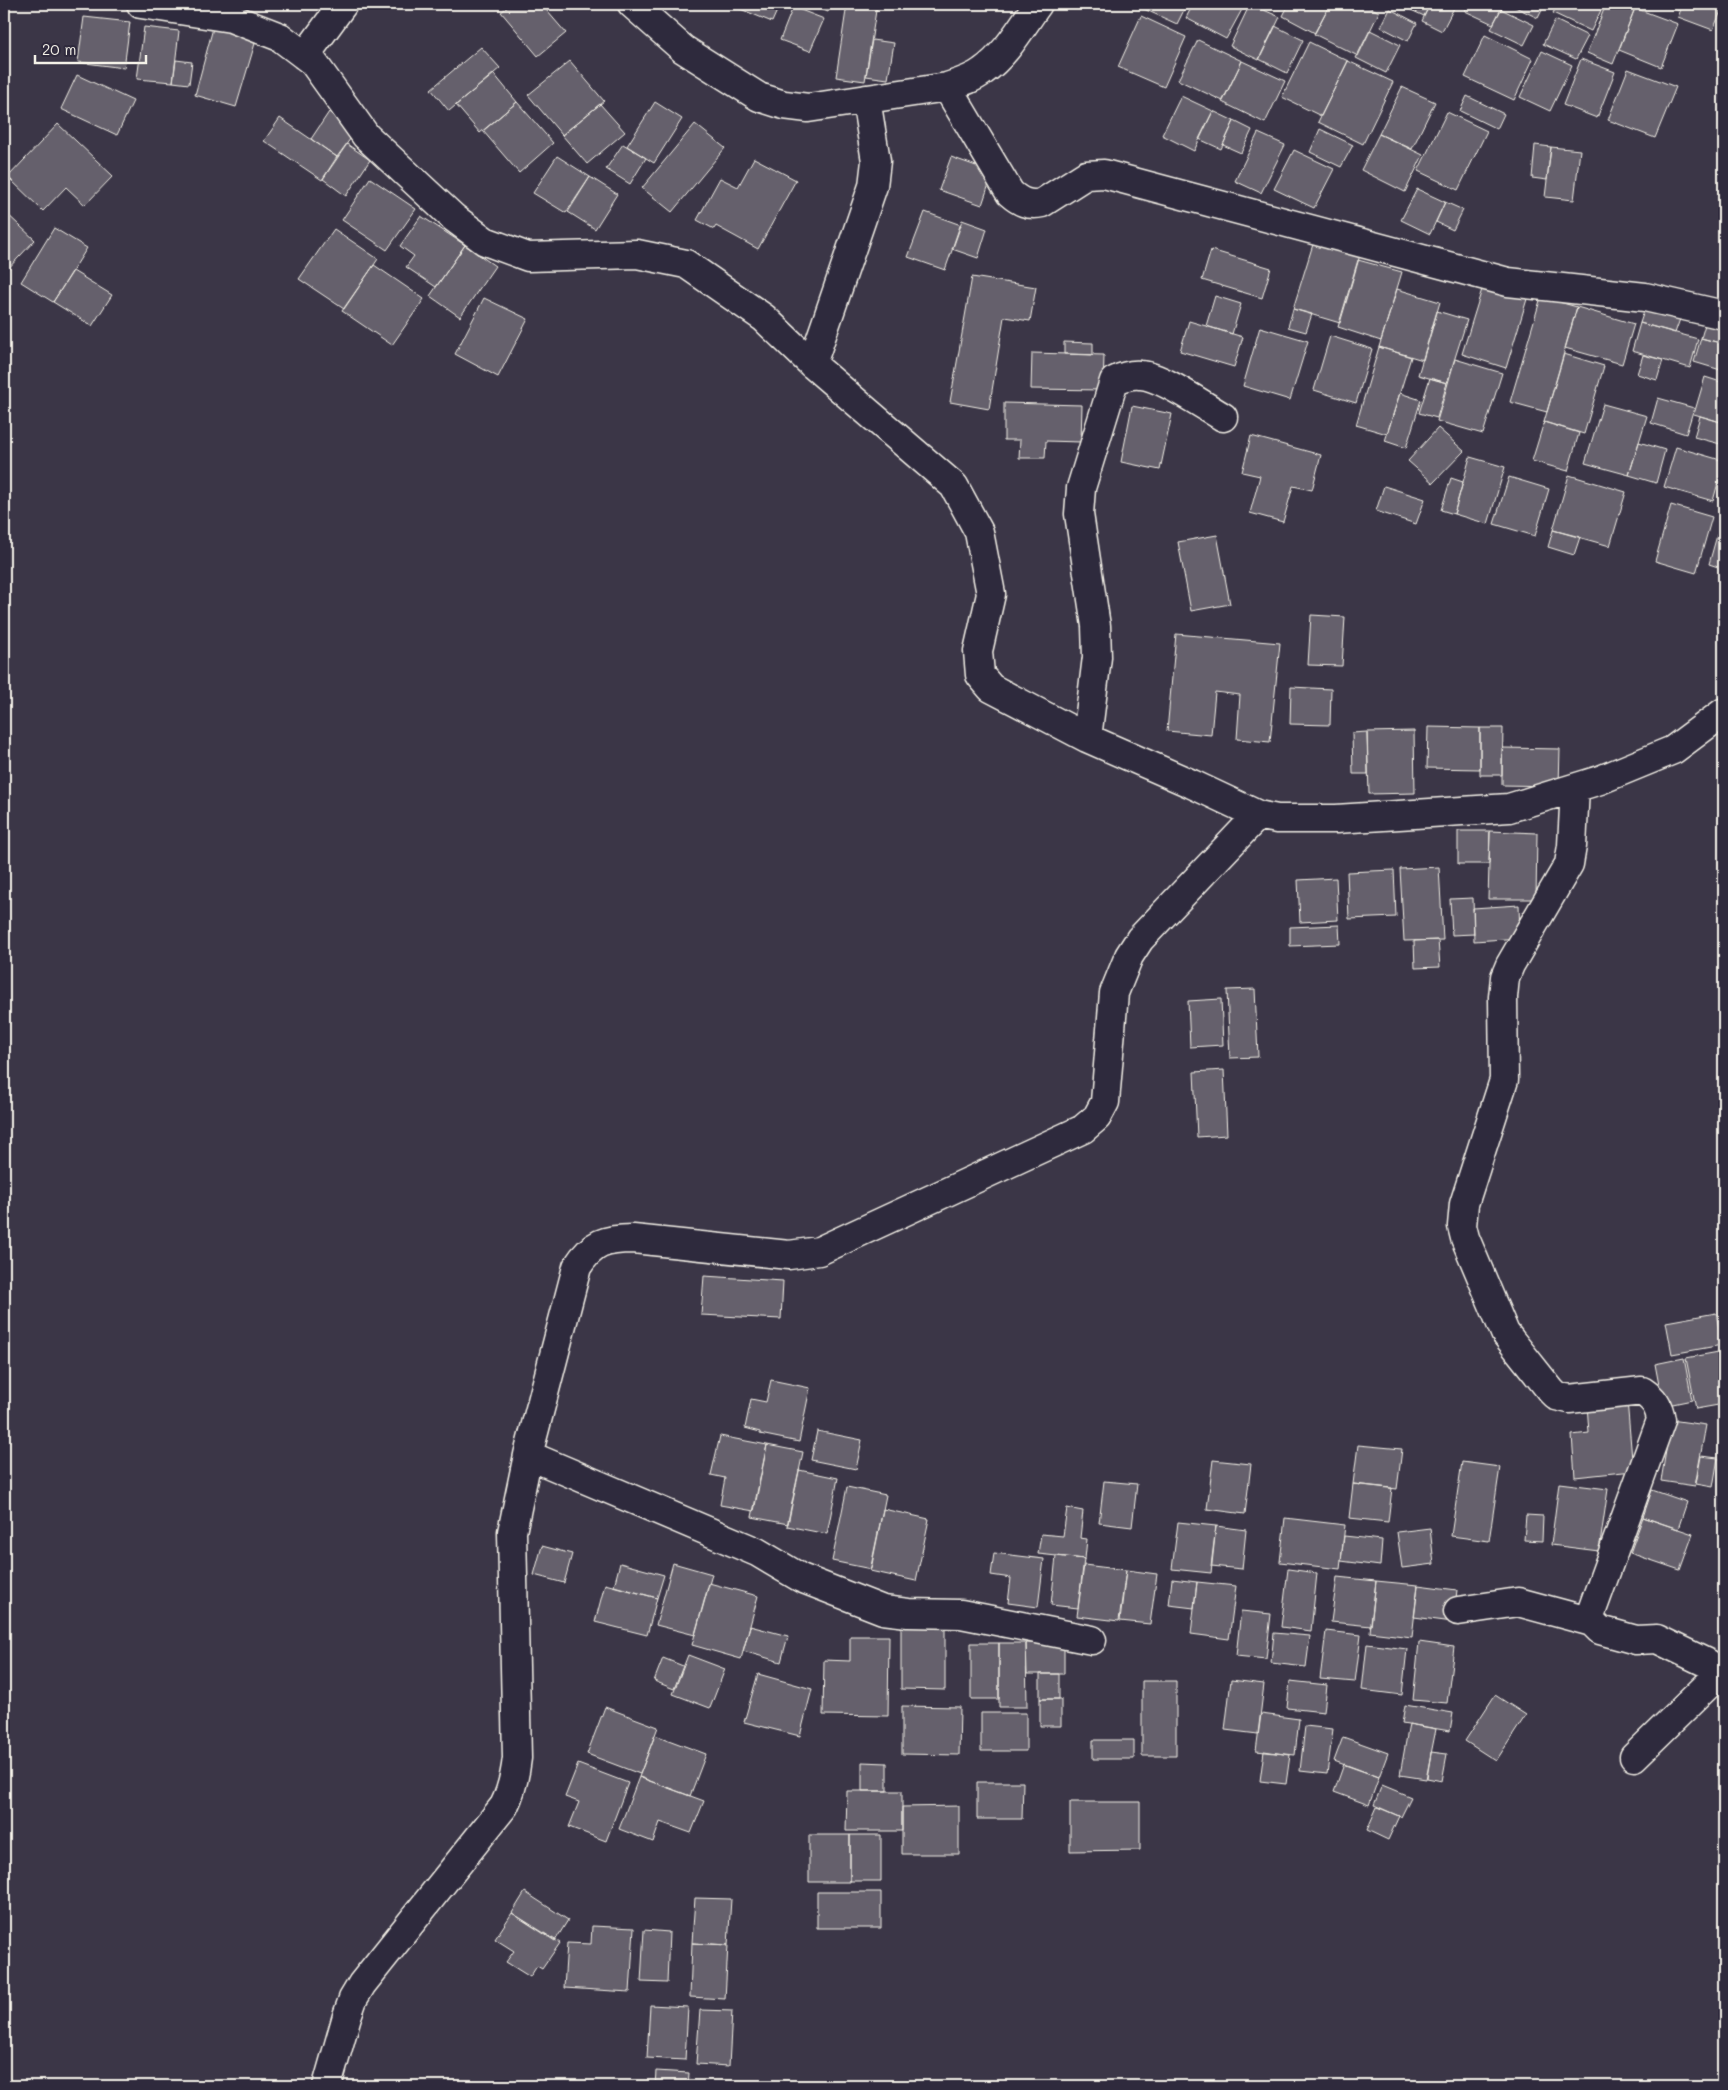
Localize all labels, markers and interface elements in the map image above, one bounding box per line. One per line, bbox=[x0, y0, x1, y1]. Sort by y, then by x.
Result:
scale bar bbox=[35, 32, 146, 64]
text: 20 m bbox=[42, 39, 76, 59]

